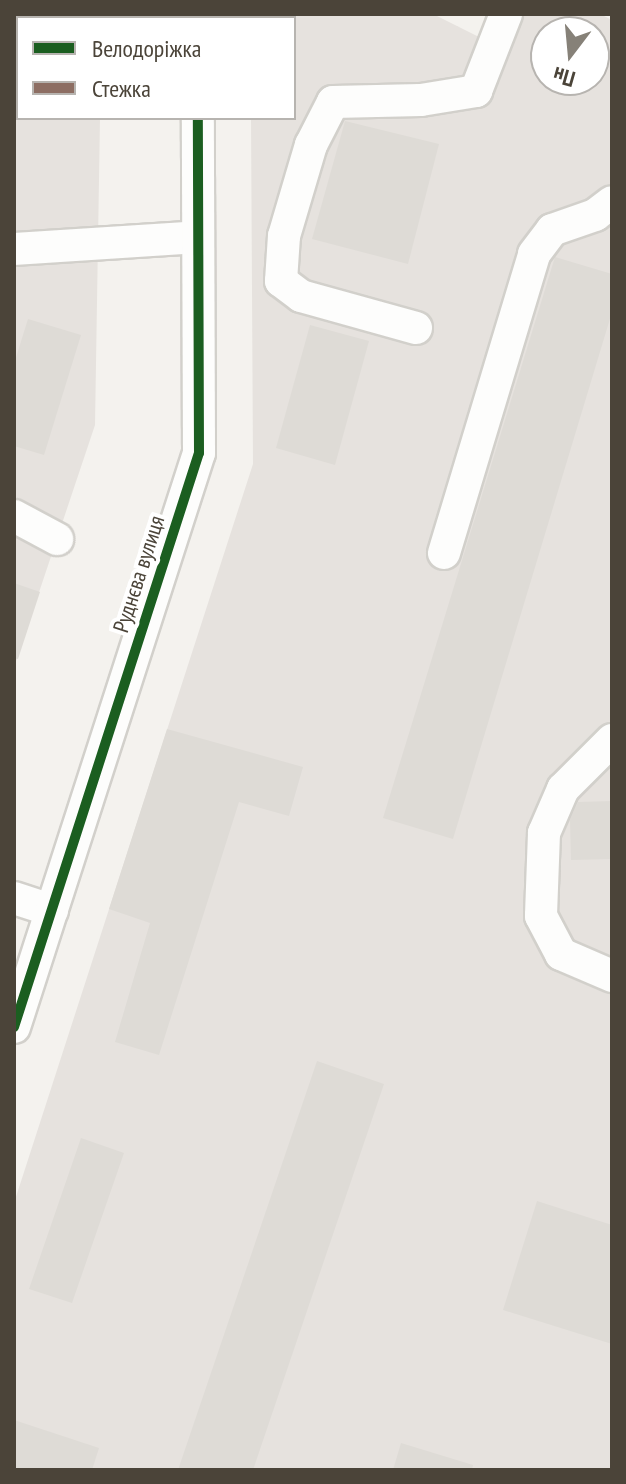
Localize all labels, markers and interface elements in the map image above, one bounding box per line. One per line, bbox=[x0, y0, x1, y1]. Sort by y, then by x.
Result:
legend bbox=[16, 16, 296, 120]
north arrow bbox=[530, 16, 610, 96]
text: Велодоріжка bbox=[92, 33, 201, 64]
text: Пн bbox=[550, 61, 578, 94]
text: Стежка bbox=[92, 73, 151, 104]
street label: Руднєва вулиця bbox=[108, 512, 170, 636]

